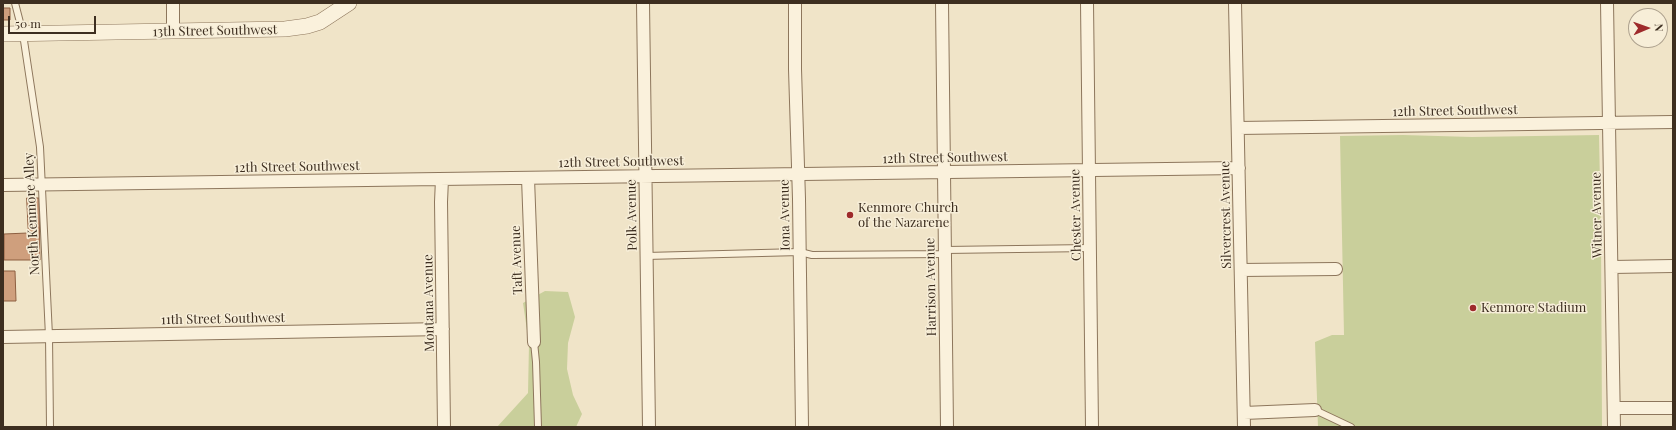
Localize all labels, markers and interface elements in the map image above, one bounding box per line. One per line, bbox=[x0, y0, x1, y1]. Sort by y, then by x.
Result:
scale bar bbox=[10, 8, 98, 34]
north arrow bbox=[1628, 8, 1668, 48]
text: 50 m bbox=[15, 15, 41, 31]
street label: 13th Street Southwest bbox=[152, 22, 278, 40]
text: N bbox=[1652, 23, 1667, 32]
street label: 12th Street Southwest bbox=[1392, 102, 1518, 120]
street label: 12th Street Southwest bbox=[882, 149, 1008, 167]
street label: North Kenmore Alley bbox=[21, 152, 43, 276]
street label: 12th Street Southwest bbox=[558, 153, 684, 171]
street label: 12th Street Southwest bbox=[234, 158, 360, 176]
street label: Silvercrest Avenue bbox=[1217, 161, 1235, 269]
street label: Chester Avenue bbox=[1067, 169, 1085, 261]
street label: Witner Avenue bbox=[1588, 172, 1606, 258]
street label: Polk Avenue bbox=[624, 179, 640, 251]
street label: Iona Avenue bbox=[777, 179, 793, 251]
place label: Kenmore Church of the Nazarene bbox=[858, 200, 958, 231]
marker: Kenmore Church of the Nazarene bbox=[845, 210, 855, 220]
street label: Taft Avenue bbox=[508, 225, 526, 295]
street label: Harrison Avenue bbox=[922, 238, 940, 336]
street label: Montana Avenue bbox=[420, 254, 438, 352]
place label: Kenmore Stadium bbox=[1481, 300, 1586, 316]
marker: Kenmore Stadium bbox=[1468, 303, 1478, 313]
street label: 11th Street Southwest bbox=[161, 310, 285, 328]

